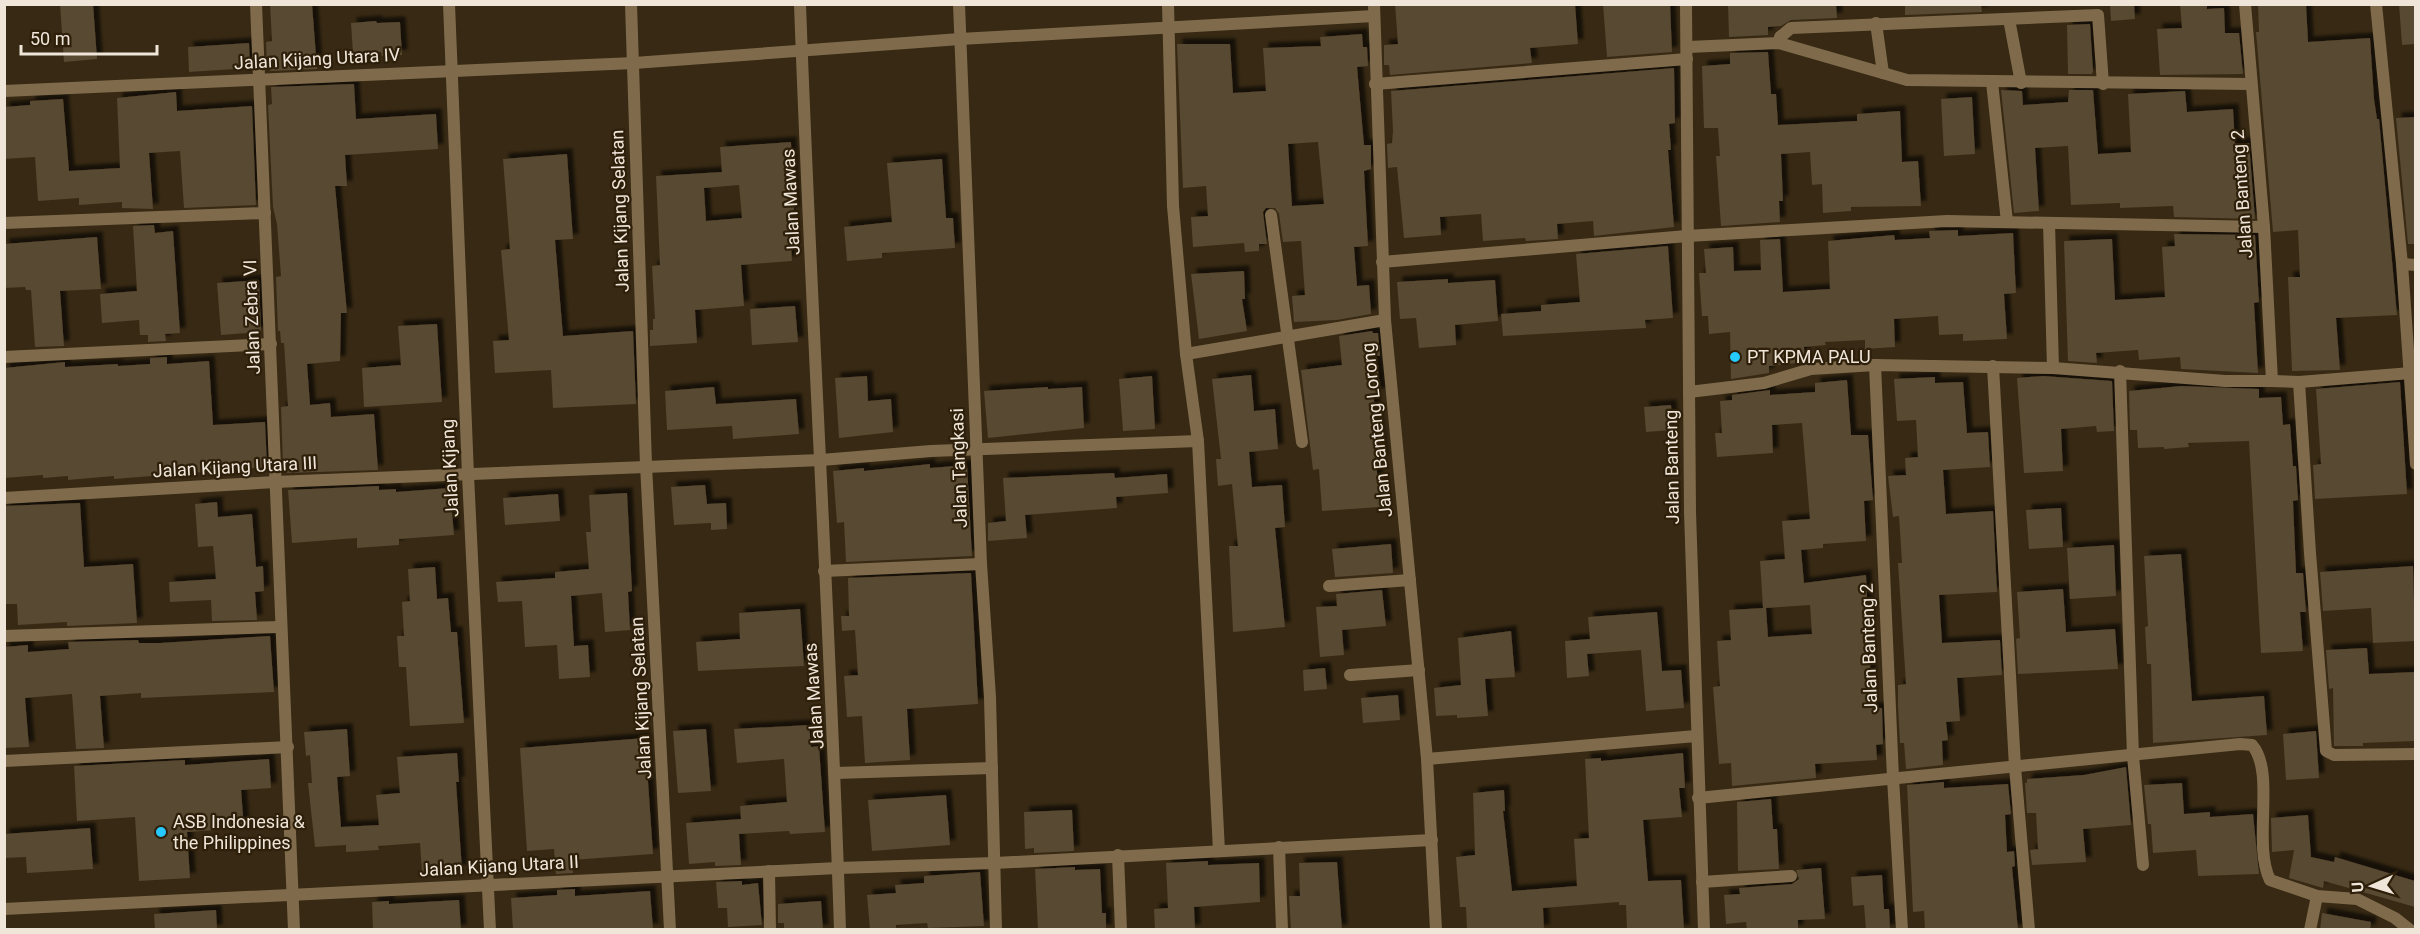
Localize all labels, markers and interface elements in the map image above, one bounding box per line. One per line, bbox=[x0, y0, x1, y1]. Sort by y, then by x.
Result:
scale bar bbox=[21, 18, 158, 56]
text: 50 m bbox=[30, 28, 70, 49]
street label: Jalan Kijang Utara IV bbox=[233, 44, 401, 73]
street label: Jalan Kijang Selatan bbox=[606, 129, 633, 293]
street label: Jalan Banteng 2 bbox=[2227, 129, 2256, 259]
street label: Jalan Mawas bbox=[777, 148, 804, 256]
street label: Jalan Zebra VI bbox=[239, 259, 264, 375]
street label: Jalan Banteng Lorong bbox=[1357, 342, 1396, 518]
place label: PT KPMA PALU bbox=[1747, 346, 1871, 367]
marker: PT KPMA PALU bbox=[1728, 350, 1742, 364]
street label: Jalan Tangkasi bbox=[946, 408, 971, 528]
street label: Jalan Banteng bbox=[1660, 409, 1683, 525]
street label: Jalan Kijang bbox=[436, 418, 463, 518]
street label: Jalan Kijang Utara III bbox=[152, 452, 318, 481]
street label: Jalan Banteng 2 bbox=[1856, 583, 1881, 713]
street label: Jalan Kijang Selatan bbox=[626, 616, 655, 780]
street label: Jalan Mawas bbox=[799, 642, 828, 750]
place label: ASB Indonesia & the Philippines bbox=[173, 811, 306, 853]
marker: ASB Indonesia & the Philippines bbox=[154, 825, 168, 839]
street label: Jalan Kijang Utara II bbox=[419, 851, 579, 880]
north arrow bbox=[2342, 856, 2402, 916]
text: U bbox=[2348, 881, 2367, 893]

